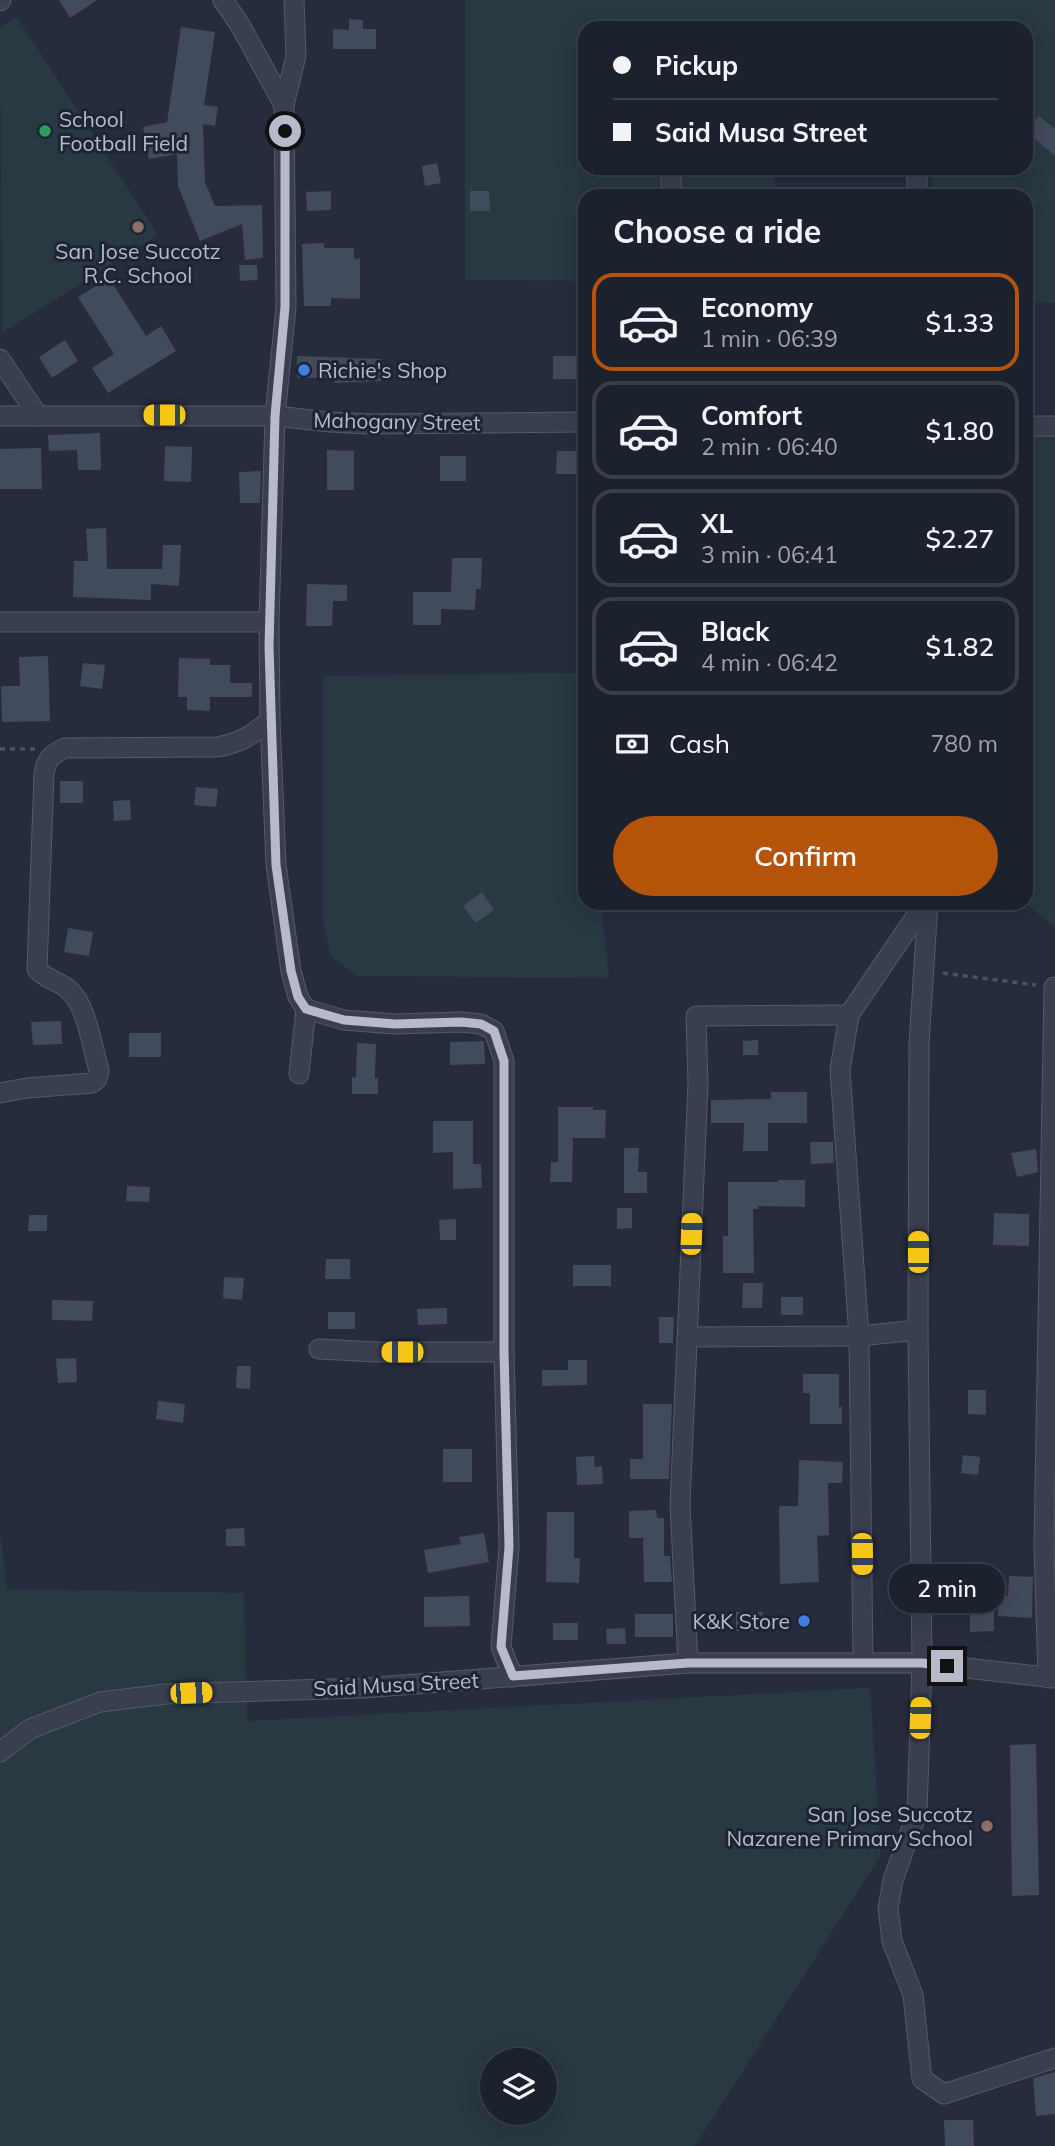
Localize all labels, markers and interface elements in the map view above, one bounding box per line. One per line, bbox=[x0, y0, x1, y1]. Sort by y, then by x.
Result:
text: Pickup bbox=[655, 49, 738, 82]
place label: School Football Field bbox=[59, 106, 188, 156]
route start bbox=[269, 115, 301, 147]
text: Said Musa Street bbox=[655, 116, 867, 149]
marker: School Football Field bbox=[37, 123, 53, 139]
text: Choose a ride bbox=[613, 211, 821, 251]
marker: San Jose Succotz R.C. School bbox=[130, 219, 146, 235]
place label: San Jose Succotz R.C. School bbox=[55, 238, 221, 288]
icon: car bbox=[617, 291, 680, 354]
text: Economy bbox=[701, 291, 813, 324]
text: $1.33 bbox=[925, 306, 994, 339]
text: 1 min · 06:39 bbox=[701, 324, 838, 353]
place label: Richie's Shop bbox=[318, 357, 447, 383]
marker: Richie's Shop bbox=[296, 362, 312, 378]
icon: car bbox=[617, 399, 680, 462]
text: Comfort bbox=[701, 399, 802, 432]
car bbox=[144, 405, 186, 426]
street label: Mahogany Street bbox=[313, 407, 481, 435]
text: $1.80 bbox=[925, 414, 994, 447]
text: 2 min · 06:40 bbox=[701, 432, 838, 461]
icon: car bbox=[617, 507, 680, 570]
text: XL bbox=[701, 507, 733, 540]
text: $2.27 bbox=[925, 522, 994, 555]
text: 3 min · 06:41 bbox=[701, 540, 838, 569]
icon: car bbox=[617, 615, 680, 678]
text: Black bbox=[701, 615, 769, 648]
text: $1.82 bbox=[925, 630, 994, 663]
text: 4 min · 06:42 bbox=[701, 648, 838, 677]
icon: cash bbox=[613, 725, 651, 763]
text: Cash bbox=[669, 727, 730, 760]
text: 780 m bbox=[930, 729, 998, 758]
button: Confirm bbox=[613, 816, 998, 896]
car bbox=[680, 1213, 703, 1255]
car bbox=[908, 1231, 929, 1273]
car bbox=[382, 1342, 424, 1363]
car bbox=[852, 1533, 873, 1575]
callout: 2 min bbox=[889, 1564, 1005, 1614]
text: 2 min bbox=[917, 1574, 977, 1603]
place label: K&K Store bbox=[693, 1608, 790, 1634]
marker: K&K Store bbox=[796, 1613, 812, 1629]
route end bbox=[931, 1650, 963, 1682]
street label: Said Musa Street bbox=[313, 1667, 479, 1701]
car bbox=[170, 1682, 213, 1704]
car bbox=[909, 1697, 932, 1739]
place label: San Jose Succotz Nazarene Primary School bbox=[726, 1801, 973, 1851]
marker: San Jose Succotz Nazarene Primary School bbox=[979, 1818, 995, 1834]
map controls bbox=[480, 2048, 557, 2125]
button: layers bbox=[480, 2048, 557, 2125]

